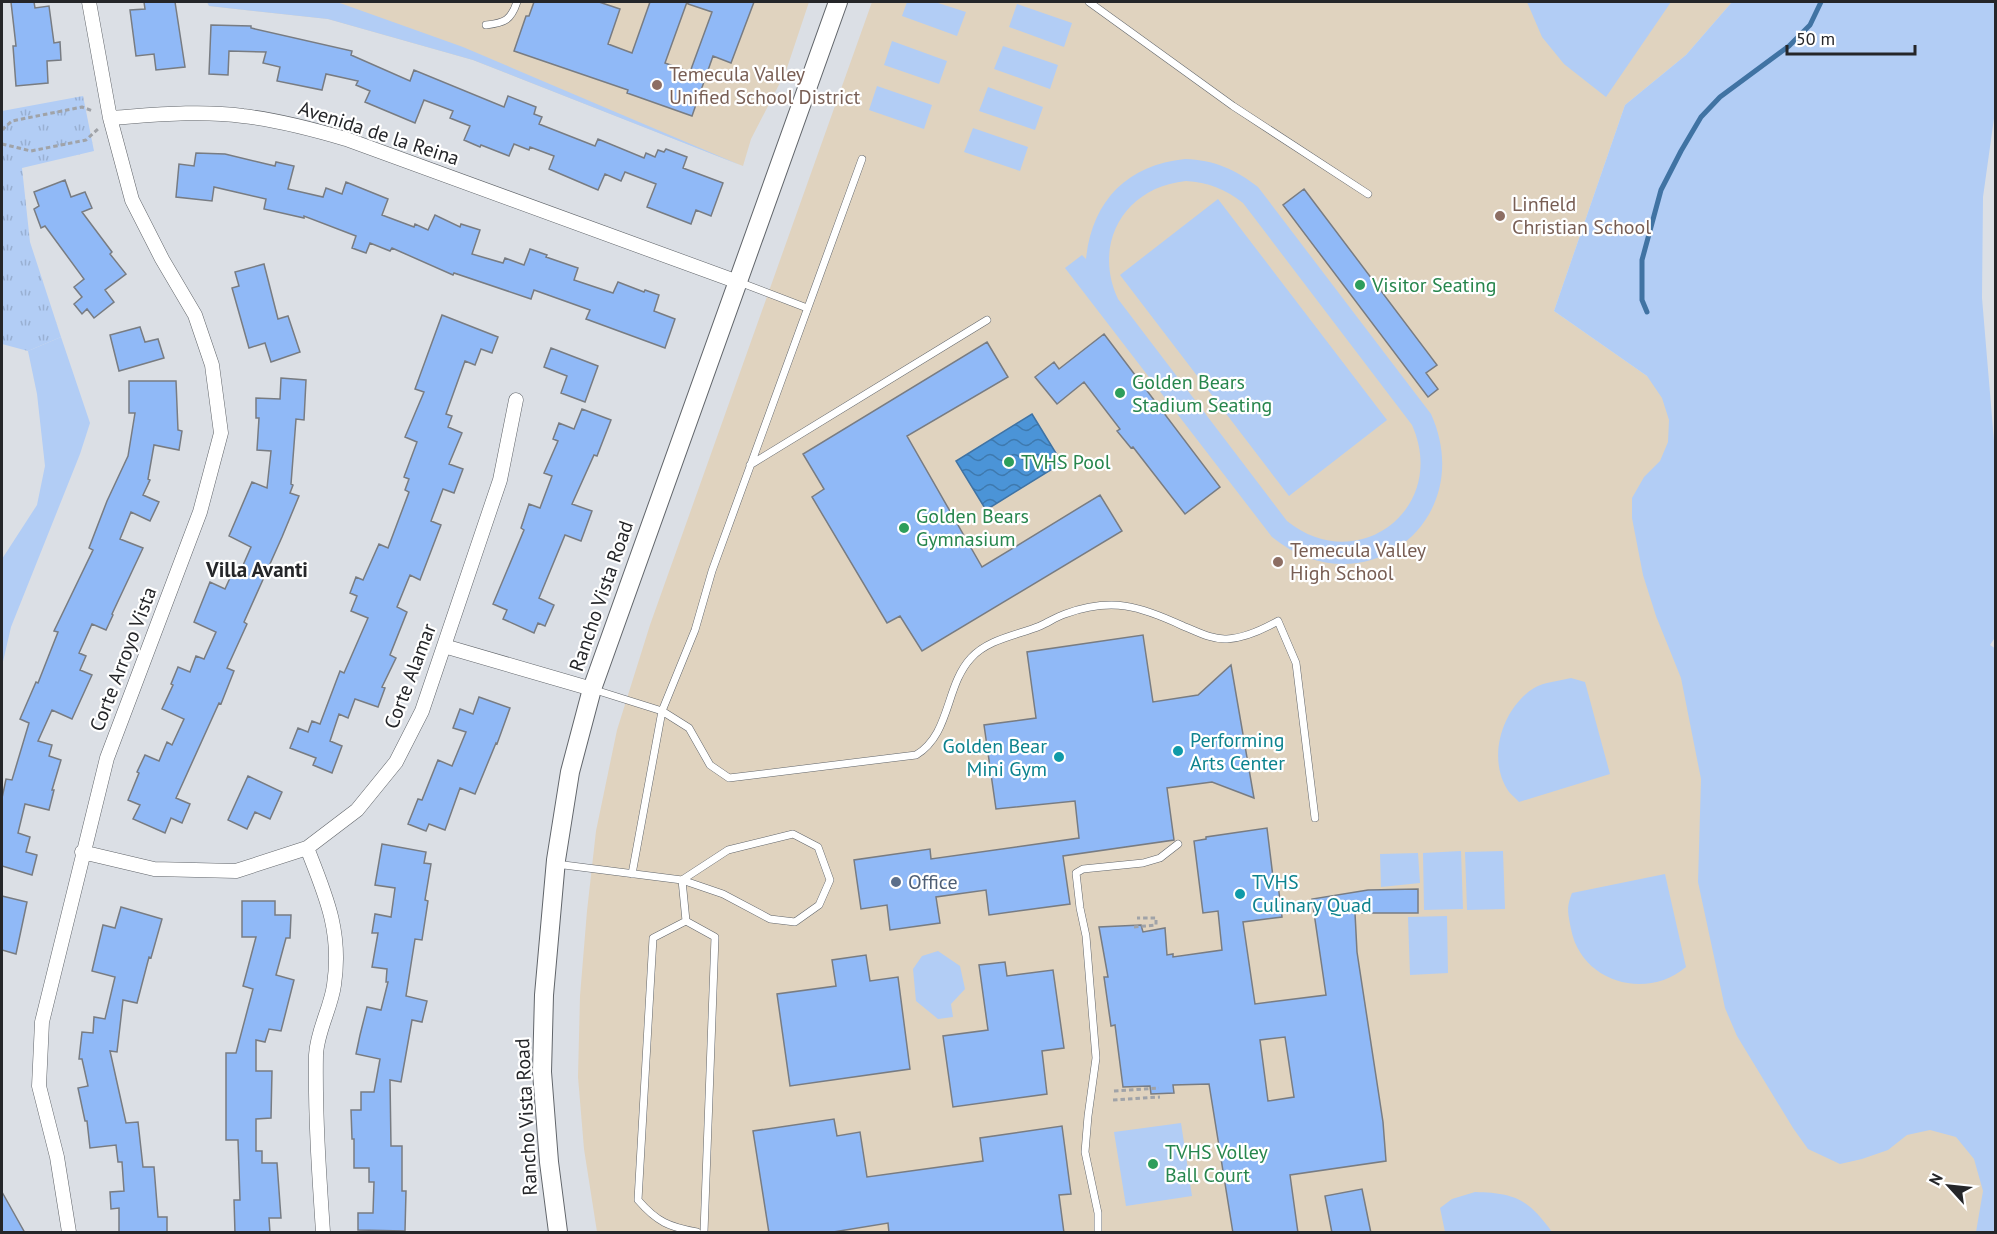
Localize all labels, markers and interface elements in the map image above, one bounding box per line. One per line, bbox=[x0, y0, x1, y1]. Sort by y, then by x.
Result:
scale bar bbox=[1787, 18, 1914, 56]
text: 50 m bbox=[1796, 27, 1835, 50]
place label: Temecula Valley Unified School District bbox=[669, 61, 860, 110]
marker: Temecula Valley Unified School District bbox=[650, 78, 664, 92]
street label: Avenida de la Reina bbox=[295, 95, 463, 171]
place label: Linfield Christian School bbox=[1512, 191, 1651, 240]
marker: Linfield Christian School bbox=[1493, 209, 1507, 223]
place label: Visitor Seating bbox=[1371, 272, 1496, 298]
marker: Visitor Seating bbox=[1353, 278, 1367, 292]
place label: Golden Bears Stadium Seating bbox=[1132, 369, 1272, 418]
marker: Golden Bears Stadium Seating bbox=[1113, 386, 1127, 400]
place label: TVHS Pool bbox=[1021, 449, 1111, 475]
marker: TVHS Pool bbox=[1002, 455, 1016, 469]
place label: Golden Bears Gymnasium bbox=[916, 503, 1029, 552]
street label: Rancho Vista Road bbox=[563, 517, 639, 675]
marker: Golden Bears Gymnasium bbox=[897, 521, 911, 535]
place label: Temecula Valley High School bbox=[1290, 537, 1427, 586]
marker: Temecula Valley High School bbox=[1271, 555, 1285, 569]
district label: Villa Avanti bbox=[205, 556, 308, 583]
street label: Corte Arroyo Vista bbox=[84, 583, 162, 735]
street label: Corte Alamar bbox=[378, 619, 442, 732]
place label: Performing Arts Center bbox=[1190, 727, 1285, 776]
place label: Golden Bear Mini Gym bbox=[942, 733, 1047, 782]
marker: Performing Arts Center bbox=[1171, 744, 1185, 758]
marker: Golden Bear Mini Gym bbox=[1052, 750, 1066, 764]
place label: Office bbox=[908, 869, 958, 895]
place label: TVHS Culinary Quad bbox=[1252, 869, 1372, 918]
marker: Office bbox=[889, 875, 903, 889]
marker: TVHS Culinary Quad bbox=[1233, 887, 1247, 901]
street label: Rancho Vista Road bbox=[509, 1038, 543, 1196]
place label: TVHS Volley Ball Court bbox=[1165, 1139, 1269, 1188]
north arrow bbox=[1919, 1156, 1979, 1216]
marker: TVHS Volley Ball Court bbox=[1146, 1157, 1160, 1171]
text: N bbox=[1924, 1170, 1947, 1188]

